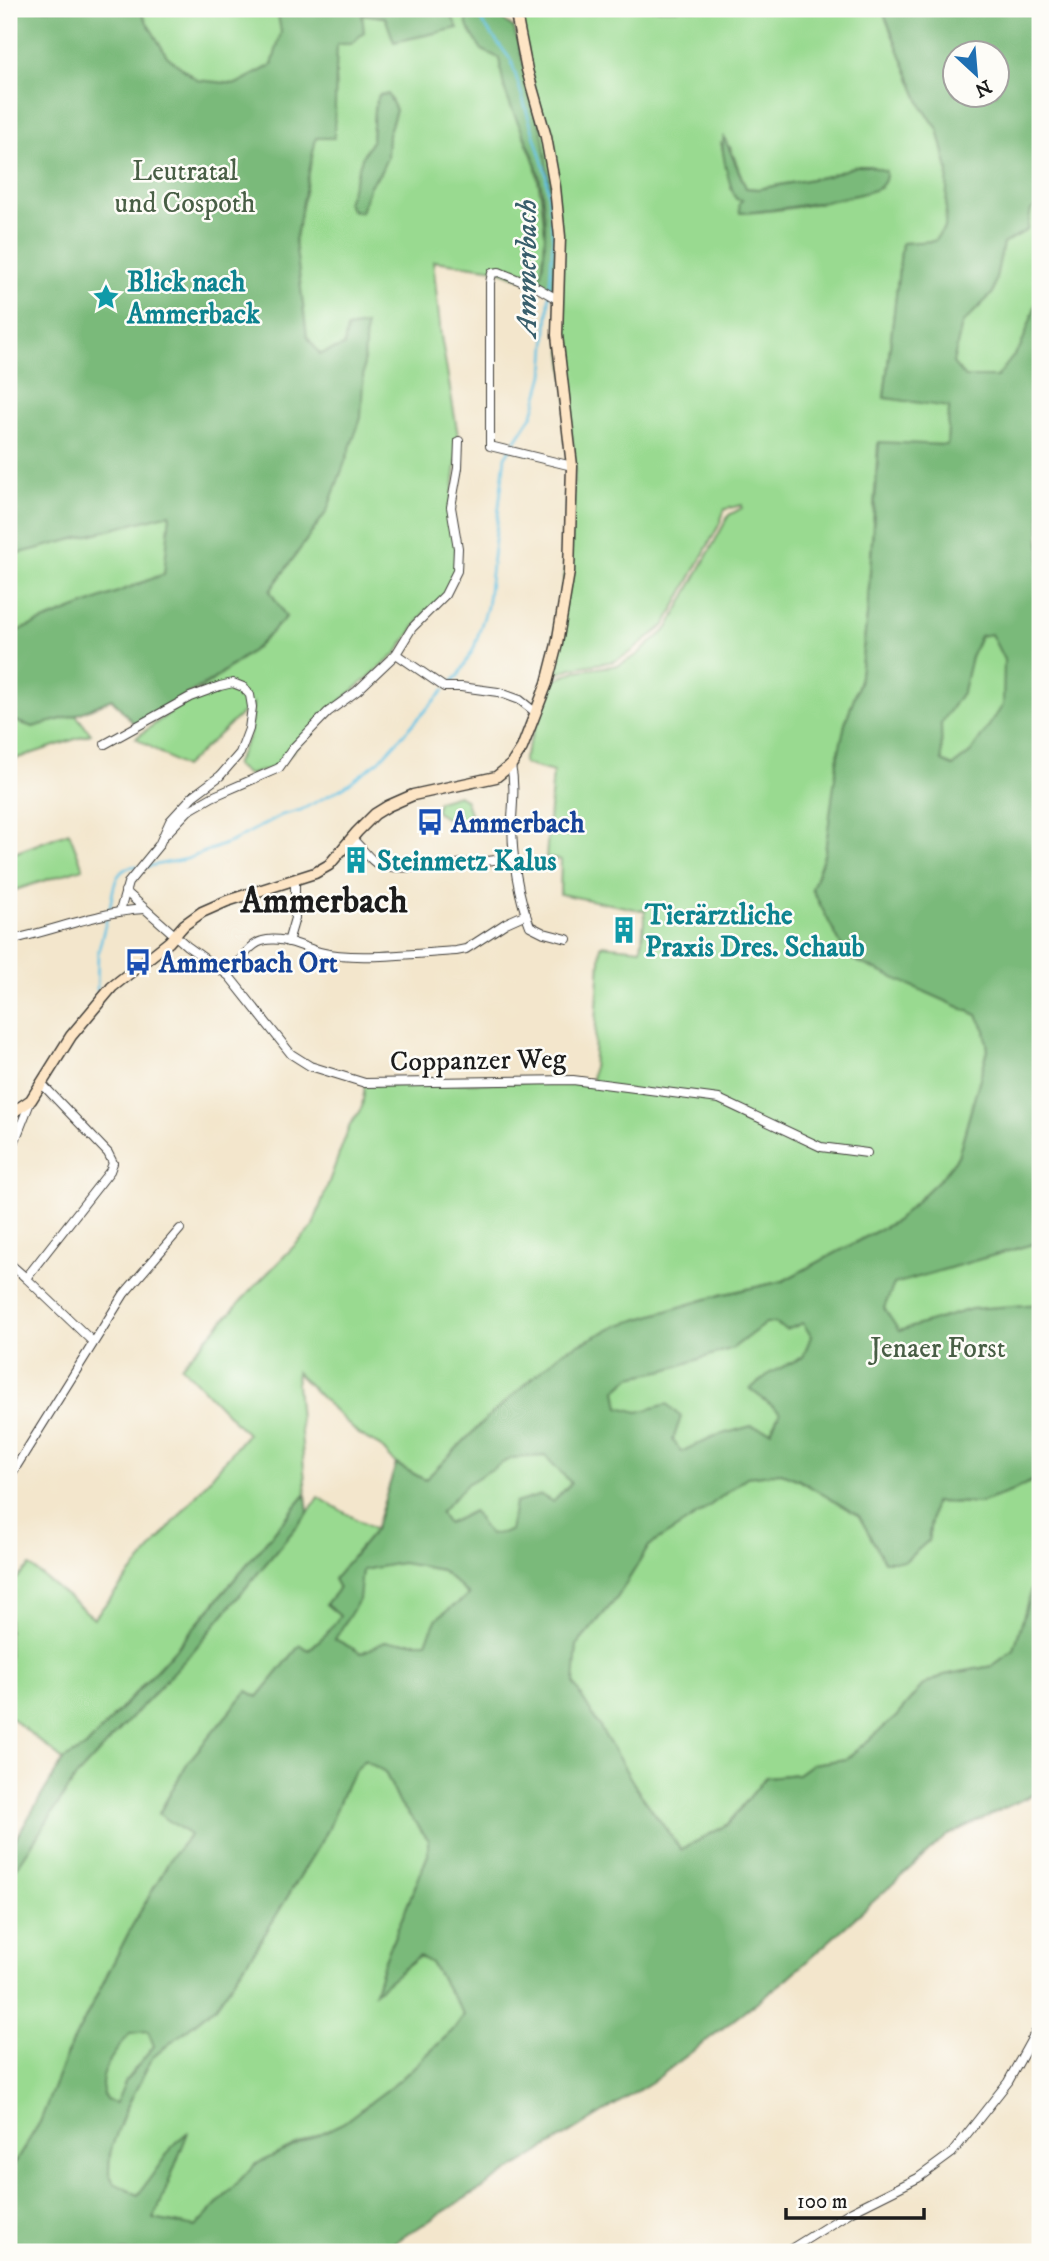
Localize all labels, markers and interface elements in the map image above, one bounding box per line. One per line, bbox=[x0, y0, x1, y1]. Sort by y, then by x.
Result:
north arrow bbox=[940, 38, 1010, 108]
text: N bbox=[970, 74, 995, 102]
park label: Leutratal und Cospoth bbox=[115, 154, 256, 221]
water label: Ammerbach bbox=[509, 199, 546, 340]
place label: Blick nach Ammerback bbox=[126, 265, 261, 332]
place icon: Blick nach Ammerback bbox=[91, 282, 121, 312]
place label: Ammerbach bbox=[450, 806, 585, 841]
bus stop icon: Ammerbach bbox=[415, 807, 445, 837]
place label: Steinmetz Kalus bbox=[377, 844, 557, 879]
building icon: Steinmetz Kalus bbox=[341, 845, 371, 875]
district label: Ammerbach bbox=[240, 880, 408, 924]
place label: Tierärztliche Praxis Dres. Schaub bbox=[644, 898, 865, 965]
building icon: Tierärztliche Praxis Dres. Schaub bbox=[609, 915, 639, 945]
place label: Ammerbach Ort bbox=[158, 946, 338, 981]
bus stop icon: Ammerbach Ort bbox=[123, 947, 153, 977]
street label: Coppanzer Weg bbox=[389, 1041, 567, 1080]
park label: Jenaer Forst bbox=[867, 1331, 1006, 1366]
scale bar bbox=[786, 2177, 925, 2221]
text: 100 m bbox=[797, 2189, 848, 2215]

